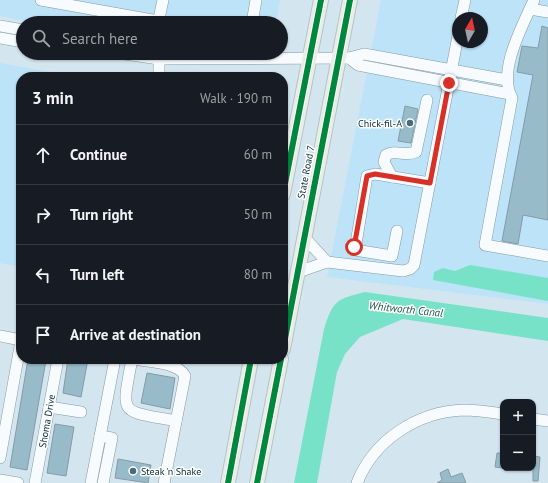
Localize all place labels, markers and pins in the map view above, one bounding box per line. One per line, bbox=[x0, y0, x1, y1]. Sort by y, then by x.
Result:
place label: Chick-fil-A bbox=[358, 117, 402, 130]
marker: Chick-fil-A bbox=[405, 118, 415, 128]
place label: Steak 'n Shake bbox=[141, 465, 201, 478]
marker: Steak 'n Shake bbox=[128, 466, 138, 476]

